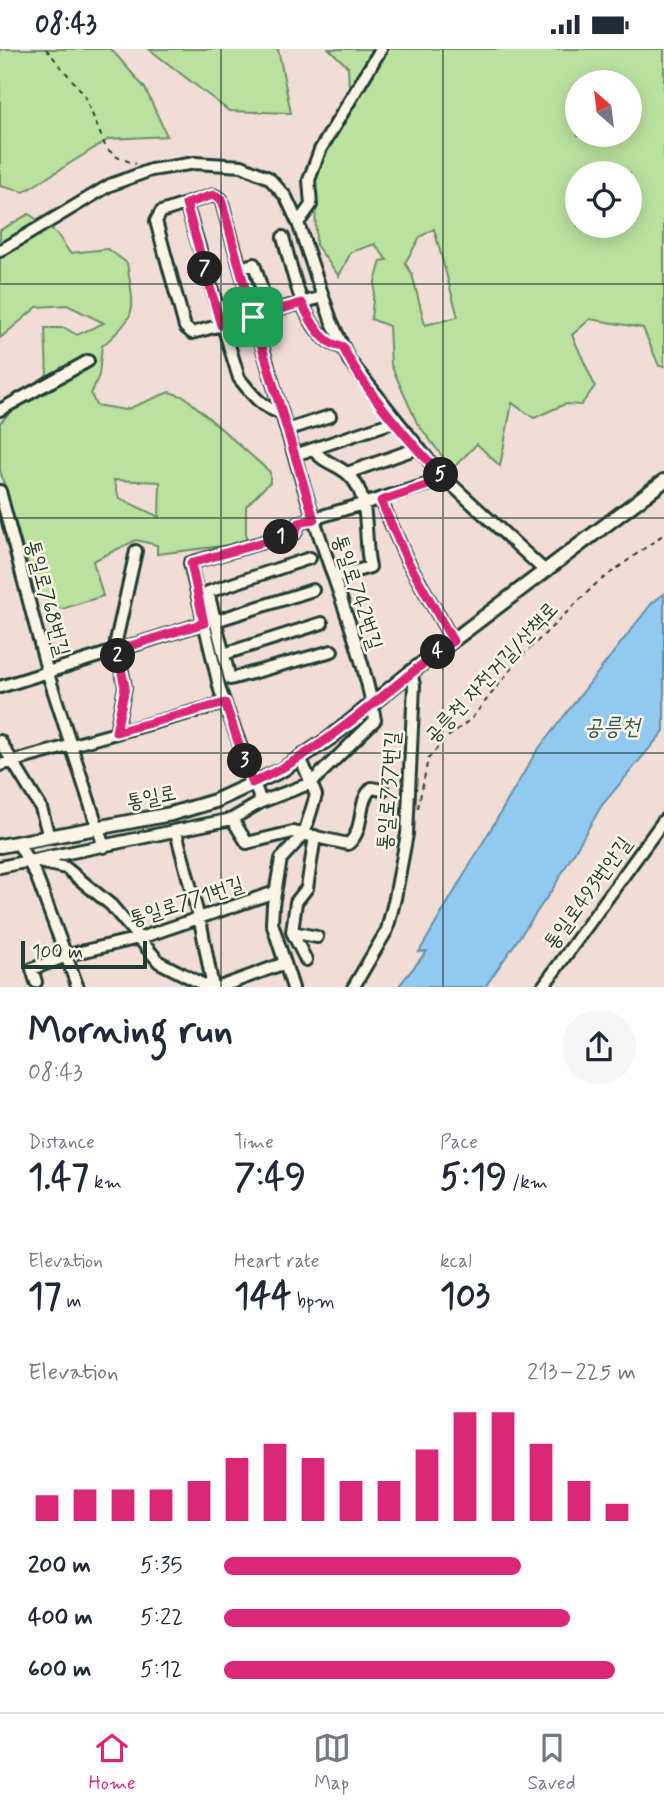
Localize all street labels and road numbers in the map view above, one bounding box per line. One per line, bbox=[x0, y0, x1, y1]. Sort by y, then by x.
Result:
street label: 통일로742번길 bbox=[325, 531, 389, 654]
street label: 통일로768번길 bbox=[18, 537, 76, 660]
street label: 공릉천 자전거길/산책로 bbox=[419, 596, 565, 749]
street label: 통일로737번길 bbox=[371, 730, 407, 852]
street label: 통일로 bbox=[123, 779, 179, 817]
street label: 통일로493번안길 bbox=[537, 831, 638, 956]
street label: 통일로771번길 bbox=[125, 870, 247, 934]

